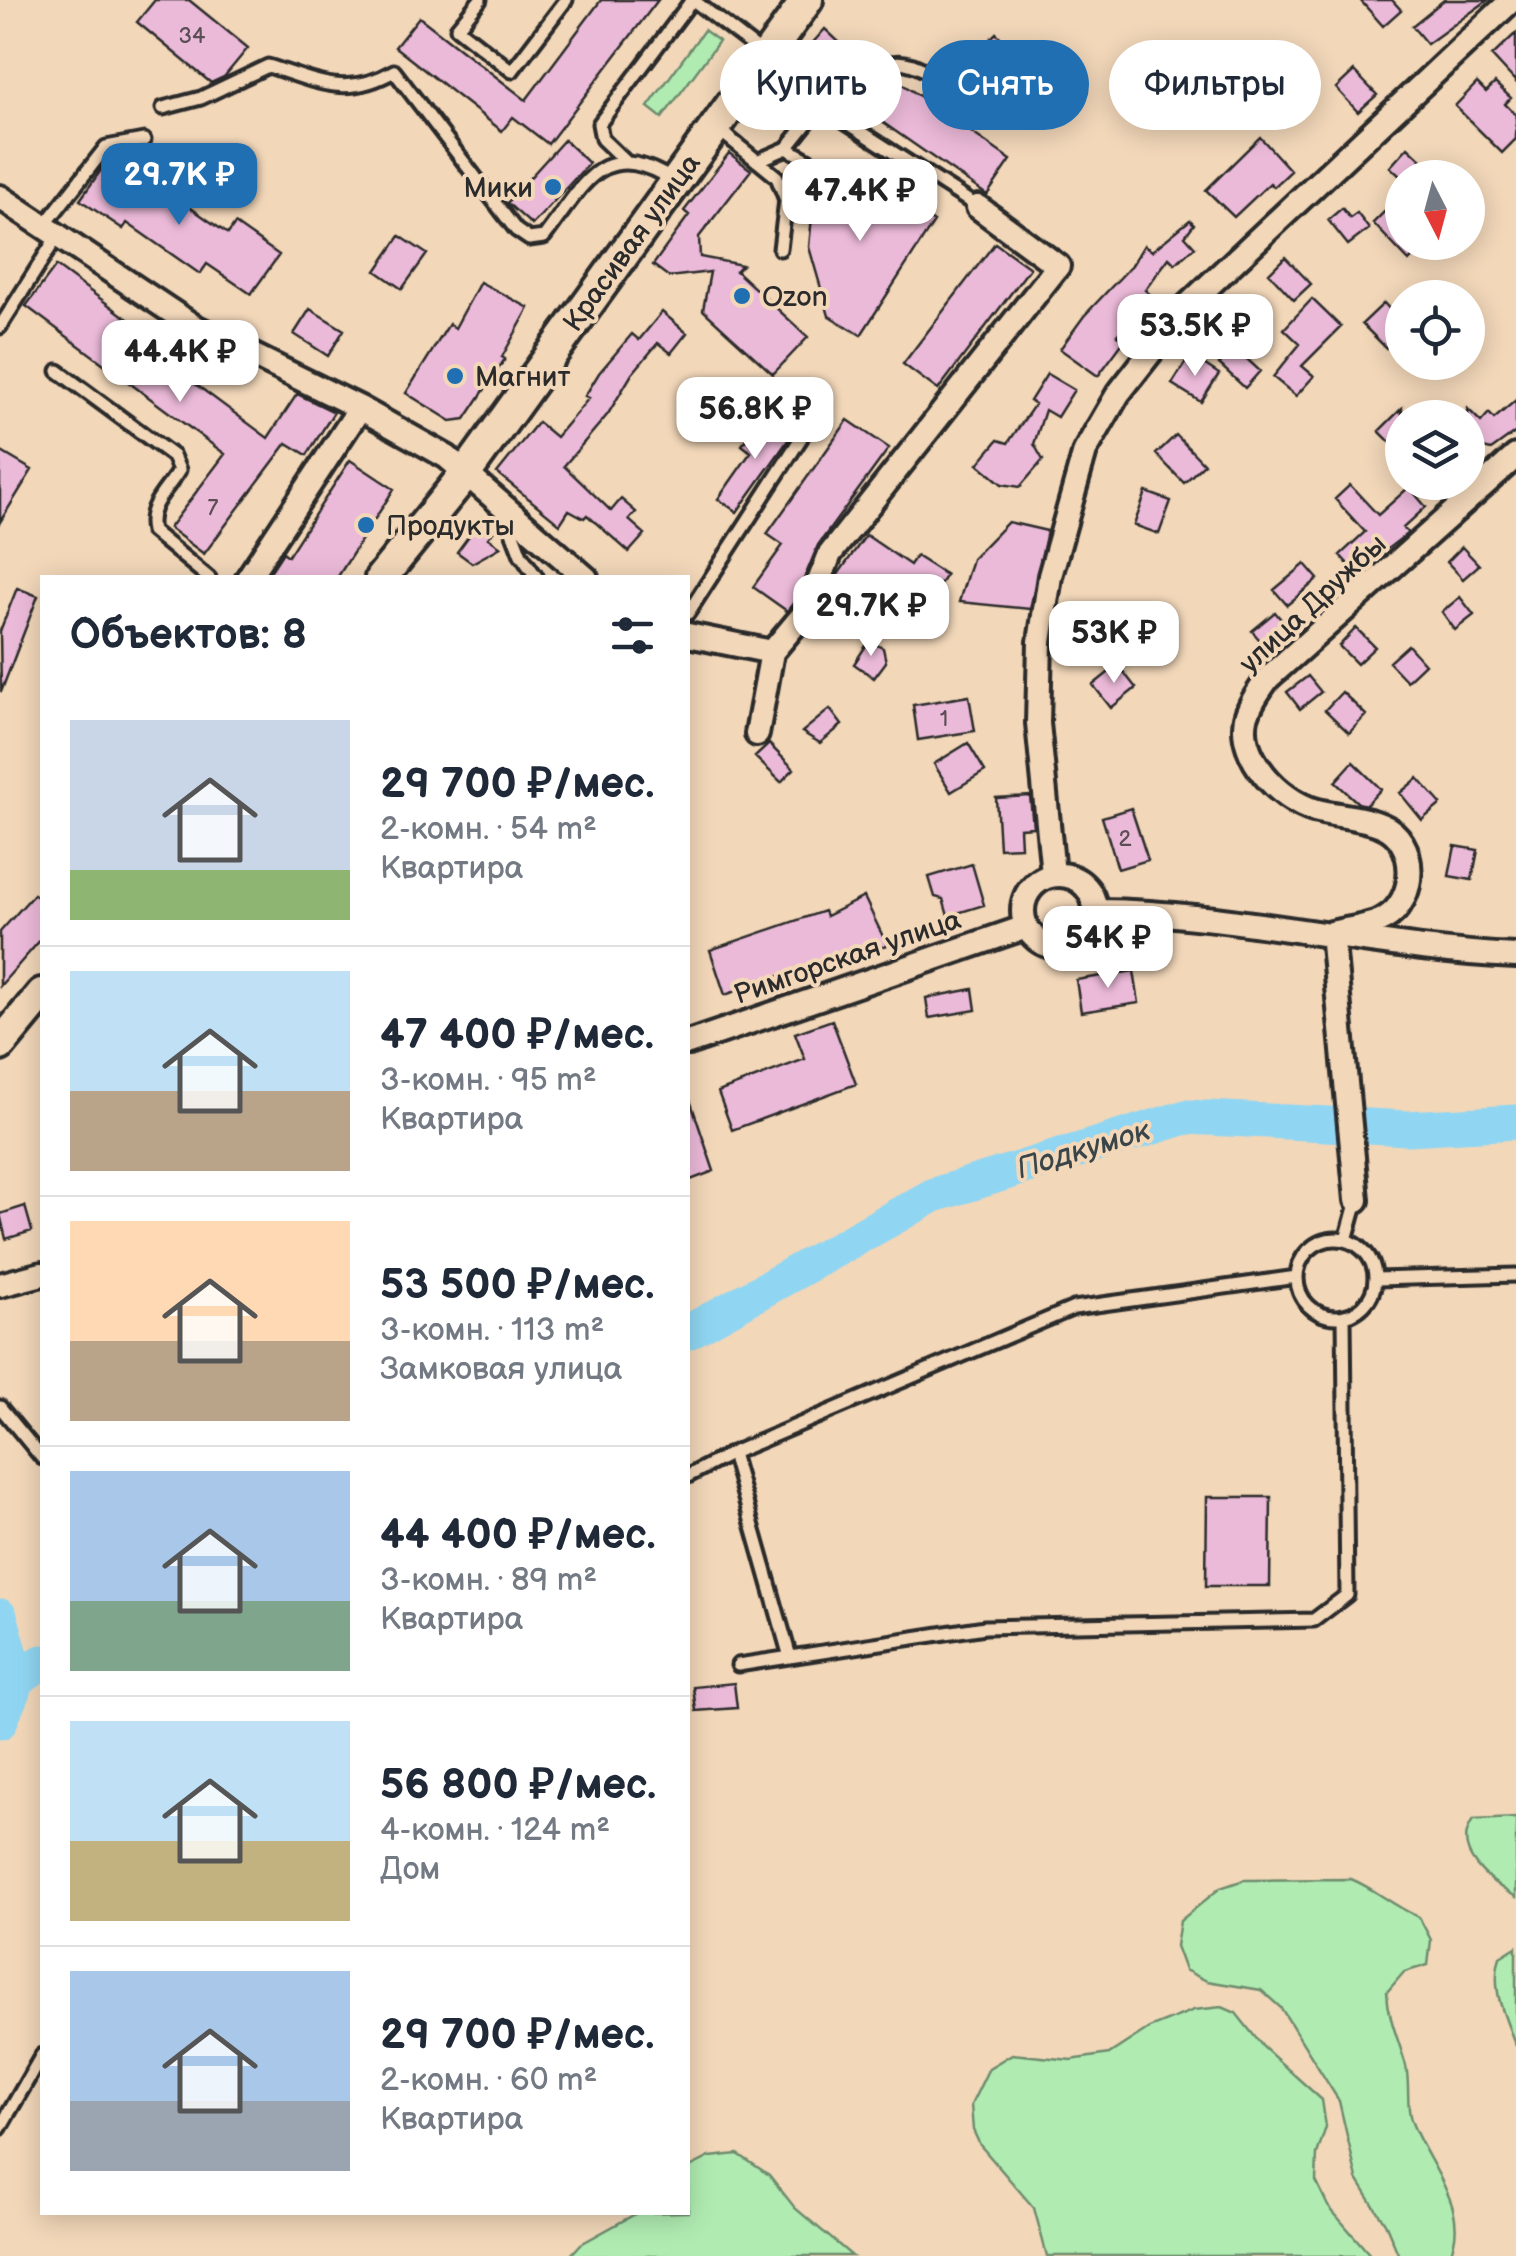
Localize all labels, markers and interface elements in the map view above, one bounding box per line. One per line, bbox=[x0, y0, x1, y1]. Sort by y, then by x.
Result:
house number: 34 bbox=[179, 23, 206, 50]
chip: Купить bbox=[720, 40, 902, 130]
chip: Снять bbox=[922, 40, 1089, 130]
chip: Фильтры bbox=[1109, 40, 1321, 130]
pin: 29.7K ₽ bbox=[87, 143, 271, 228]
street label: Красивая улица bbox=[557, 147, 708, 338]
text: 29.7K ₽ bbox=[123, 156, 235, 195]
pin: 47.4K ₽ bbox=[768, 159, 952, 244]
north arrow bbox=[1385, 160, 1485, 260]
map controls bbox=[1385, 160, 1485, 500]
place label: Мики bbox=[463, 172, 533, 205]
text: 47.4K ₽ bbox=[804, 172, 916, 211]
marker: Мики bbox=[542, 176, 564, 198]
button: locate bbox=[1385, 280, 1485, 380]
place label: Ozon bbox=[762, 281, 828, 314]
marker: Ozon bbox=[731, 285, 753, 307]
pin: 53.5K ₽ bbox=[1103, 294, 1287, 379]
text: 53.5K ₽ bbox=[1139, 307, 1251, 346]
pin: 44.4K ₽ bbox=[88, 320, 272, 405]
text: 44.4K ₽ bbox=[124, 333, 236, 372]
place label: Магнит bbox=[475, 361, 570, 394]
marker: Магнит bbox=[444, 365, 466, 387]
pin: 56.8K ₽ bbox=[663, 377, 847, 462]
text: 56.8K ₽ bbox=[698, 390, 812, 429]
button: layers bbox=[1385, 400, 1485, 500]
house number: 7 bbox=[208, 495, 219, 522]
place label: Продукты bbox=[386, 510, 515, 543]
marker: Продукты bbox=[355, 514, 377, 536]
street label: улица Дружбы bbox=[1233, 528, 1393, 680]
pin: 29.7K ₽ bbox=[779, 574, 963, 659]
text: 29.7K ₽ bbox=[815, 587, 927, 626]
pin: 53K ₽ bbox=[1044, 601, 1184, 686]
icon: filters bbox=[605, 608, 660, 663]
text: Объектов: 8 bbox=[70, 610, 307, 661]
text: 53K ₽ bbox=[1071, 614, 1157, 653]
house number: 1 bbox=[940, 706, 948, 733]
text: 29 700 ₽/мес. bbox=[380, 759, 654, 810]
icon: home bbox=[150, 760, 270, 880]
text: 2-комн. · 54 m² bbox=[380, 810, 597, 849]
house number: 2 bbox=[1119, 826, 1132, 853]
text: Квартира bbox=[380, 849, 523, 888]
street label: Римгорская улица bbox=[730, 903, 966, 1012]
pin: 54K ₽ bbox=[1038, 906, 1178, 991]
text: 54K ₽ bbox=[1065, 919, 1151, 958]
text: 47 400 ₽/мес. bbox=[380, 1010, 654, 1061]
icon: home bbox=[150, 1011, 270, 1131]
text: 3-комн. · 95 m² bbox=[380, 1061, 597, 1100]
text: Квартира bbox=[380, 1100, 523, 1139]
water label: Подкумок bbox=[1012, 1112, 1155, 1187]
text: 53 500 ₽/мес. bbox=[380, 1260, 654, 1311]
icon: home bbox=[150, 1261, 270, 1381]
text: 3-комн. · 113 m² bbox=[380, 1311, 604, 1350]
text: Замковая улица bbox=[380, 1350, 623, 1389]
text: 44 400 ₽/мес. bbox=[380, 1510, 656, 1561]
icon: home bbox=[150, 1511, 270, 1631]
text: 3-комн. · 89 m² bbox=[380, 1561, 597, 1600]
text: Квартира bbox=[380, 1600, 523, 1639]
text: 56 800 ₽/мес. bbox=[380, 1760, 656, 1811]
icon: home bbox=[150, 1761, 270, 1881]
text: 4-комн. · 124 m² bbox=[380, 1811, 610, 1850]
text: Дом bbox=[380, 1850, 440, 1889]
text: 29 700 ₽/мес. bbox=[380, 2010, 654, 2061]
icon: home bbox=[150, 2011, 270, 2131]
text: 2-комн. · 60 m² bbox=[380, 2061, 597, 2100]
text: Квартира bbox=[380, 2100, 523, 2139]

